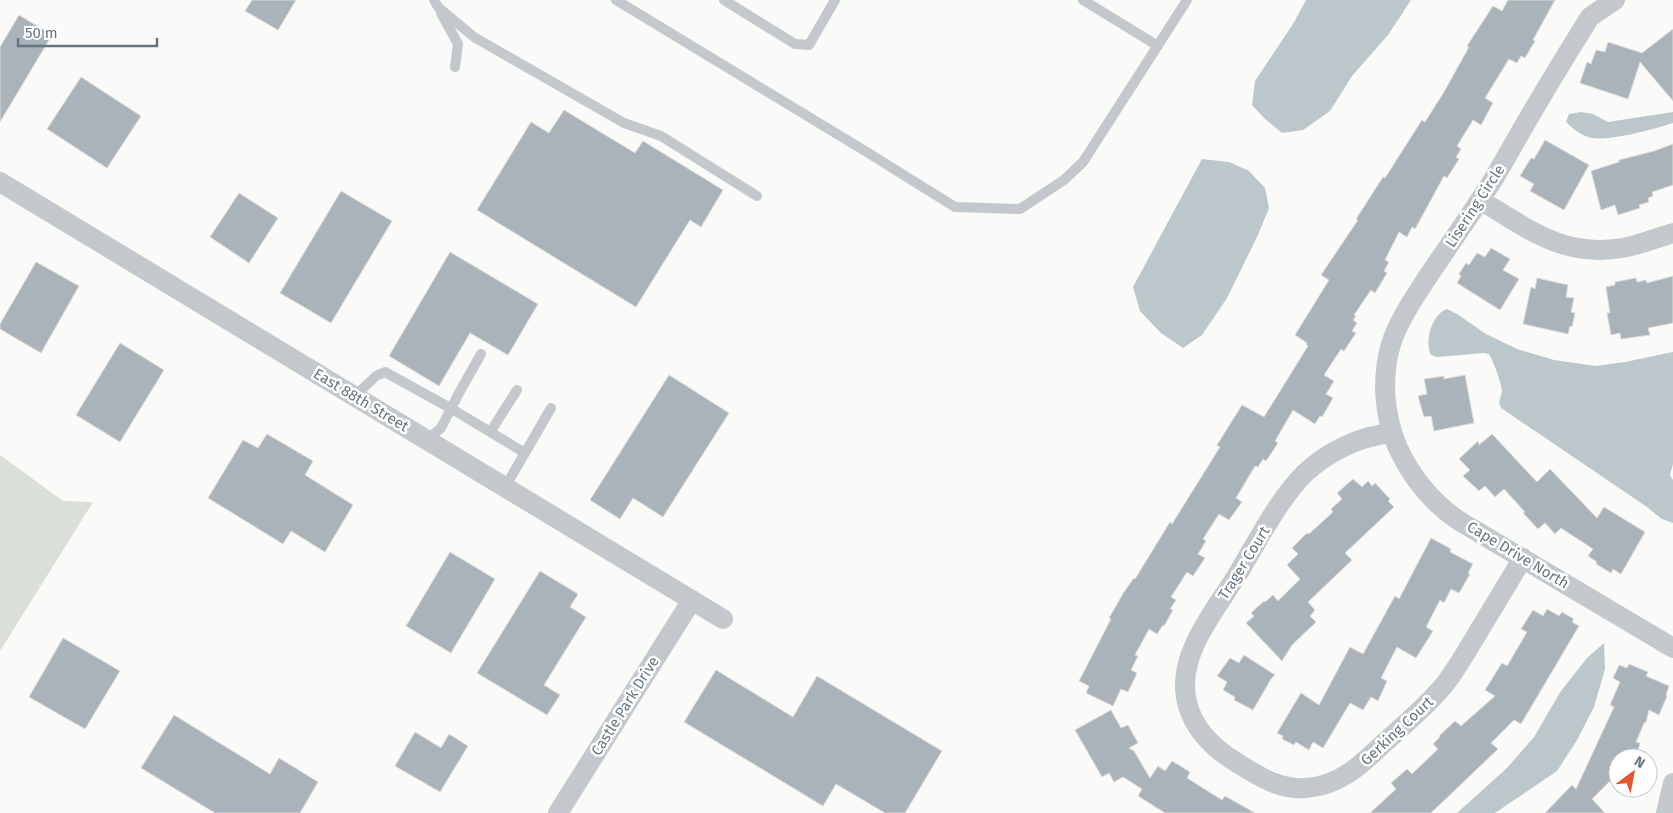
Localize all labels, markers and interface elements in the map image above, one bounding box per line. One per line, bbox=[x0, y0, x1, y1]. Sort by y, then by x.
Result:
scale bar bbox=[18, 15, 156, 47]
text: 50 m bbox=[25, 24, 58, 42]
street label: Lisering Circle bbox=[1442, 161, 1508, 251]
street label: East 88th Street bbox=[310, 365, 412, 436]
street label: Cape Drive North bbox=[1464, 518, 1572, 592]
street label: Trager Court bbox=[1214, 523, 1274, 603]
street label: Castle Park Drive bbox=[587, 653, 663, 759]
street label: Gerking Court bbox=[1357, 692, 1437, 769]
north arrow bbox=[1608, 748, 1658, 798]
text: N bbox=[1631, 753, 1648, 772]

